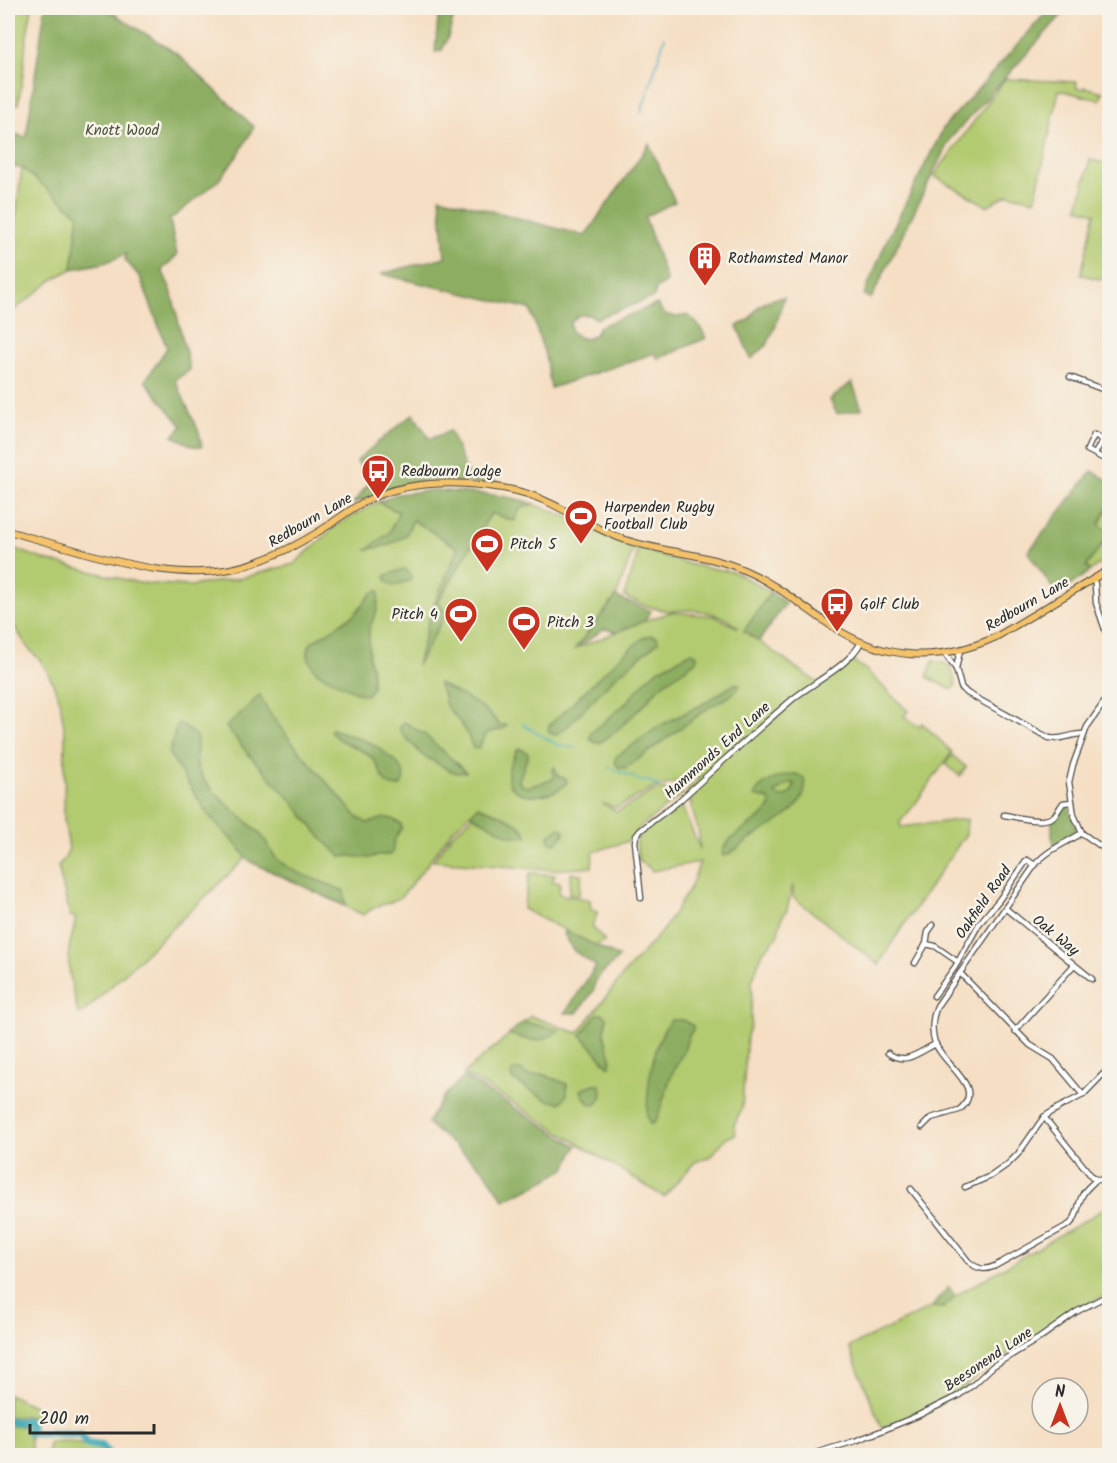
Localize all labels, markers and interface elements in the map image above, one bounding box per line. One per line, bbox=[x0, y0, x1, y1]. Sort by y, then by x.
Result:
park label: Knott Wood bbox=[85, 119, 160, 143]
building icon: Rothamsted Manor bbox=[687, 240, 723, 287]
place label: Rothamsted Manor bbox=[728, 247, 848, 271]
bus stop icon: Redbourn Lodge bbox=[360, 453, 396, 500]
place label: Redbourn Lodge bbox=[401, 460, 501, 484]
street label: Redbourn Lane bbox=[264, 487, 357, 555]
place label: Harpenden Rugby Football Club bbox=[604, 496, 715, 537]
sports icon: Harpenden Rugby Football Club bbox=[563, 498, 599, 545]
sports icon: Pitch 5 bbox=[469, 526, 505, 573]
place label: Pitch 5 bbox=[510, 533, 557, 557]
street label: Redbourn Lane bbox=[981, 571, 1074, 639]
bus stop icon: Golf Club bbox=[819, 586, 855, 633]
place label: Golf Club bbox=[860, 593, 919, 617]
sports icon: Pitch 4 bbox=[443, 596, 479, 643]
place label: Pitch 4 bbox=[391, 603, 438, 627]
sports icon: Pitch 3 bbox=[506, 604, 542, 651]
place label: Pitch 3 bbox=[547, 611, 594, 635]
street label: Hammonds End Lane bbox=[659, 696, 776, 805]
street label: Oakfield Road bbox=[950, 860, 1018, 944]
street label: Oak Way bbox=[1026, 909, 1085, 963]
street label: Beesonend Lane bbox=[939, 1321, 1038, 1398]
north arrow bbox=[1030, 1376, 1090, 1436]
text: N bbox=[1055, 1380, 1065, 1405]
scale bar bbox=[30, 1397, 154, 1435]
text: 200 m bbox=[39, 1405, 89, 1434]

